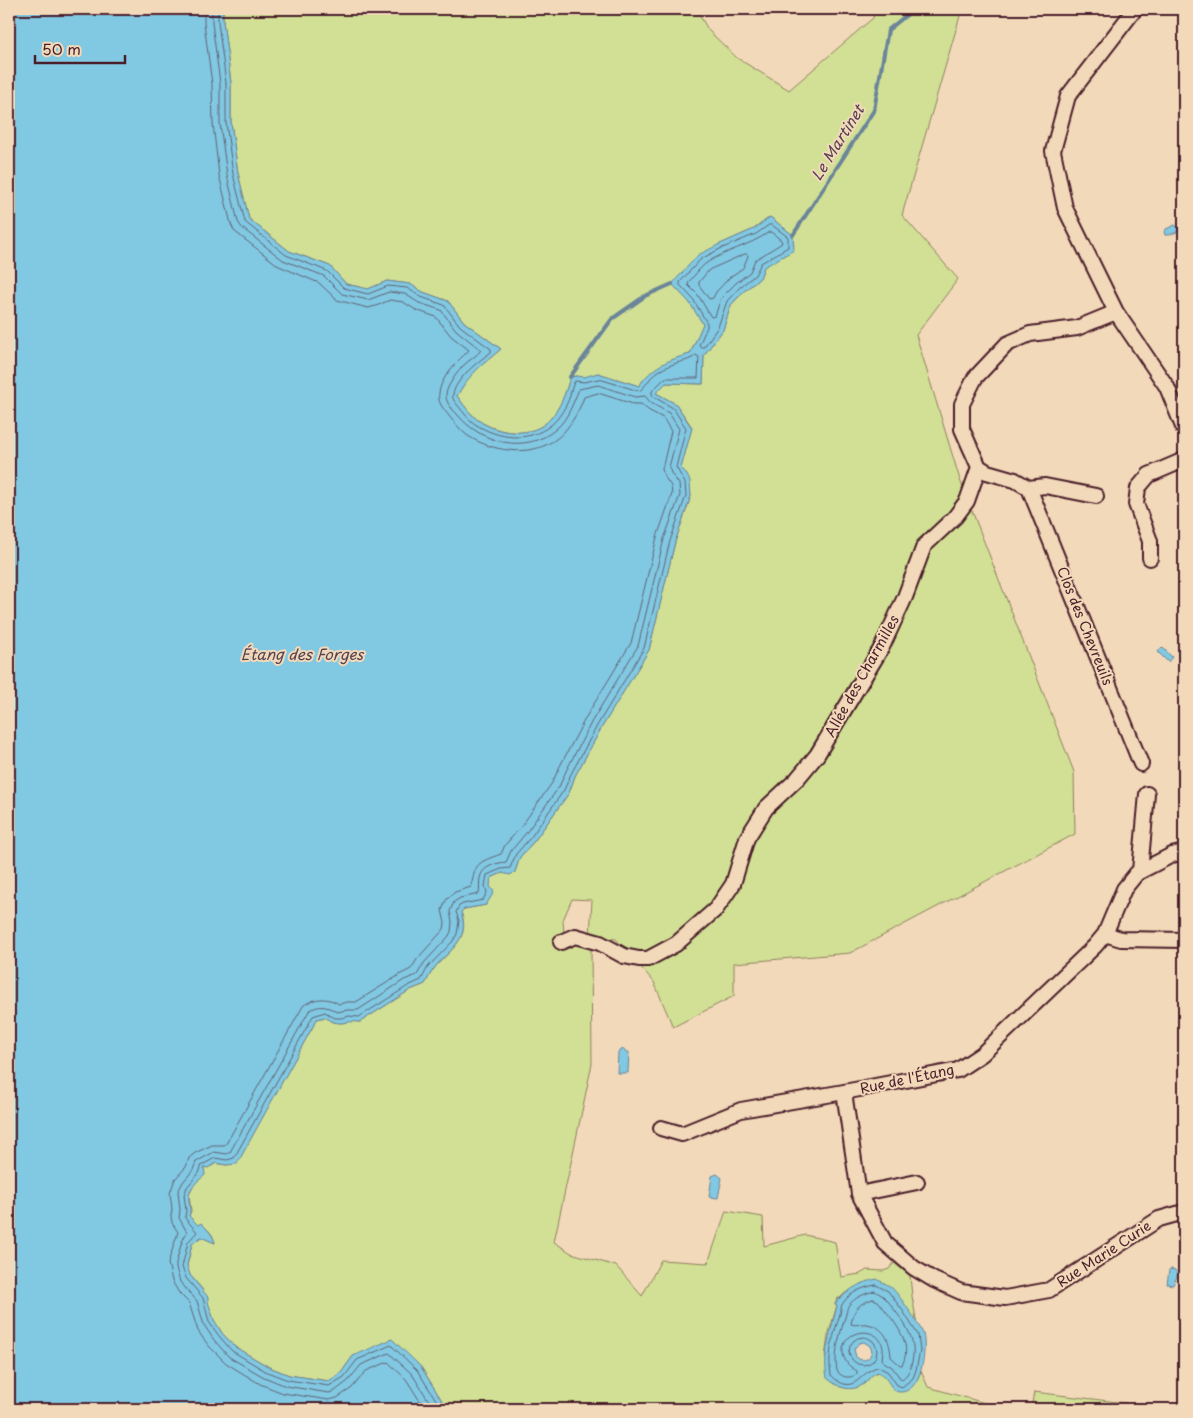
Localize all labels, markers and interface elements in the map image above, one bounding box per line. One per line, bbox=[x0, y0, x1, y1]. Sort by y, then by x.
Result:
scale bar bbox=[35, 32, 125, 64]
text: 50 m bbox=[42, 37, 81, 60]
water label: Le Martinet bbox=[804, 98, 870, 184]
street label: Clos des Chevreuils bbox=[1052, 563, 1119, 688]
street label: Allée des Charmilles bbox=[819, 611, 904, 741]
water label: Étang des Forges bbox=[241, 642, 364, 665]
street label: Rue de l'Étang bbox=[858, 1058, 956, 1099]
street label: Rue Marie Curie bbox=[1052, 1215, 1155, 1292]

